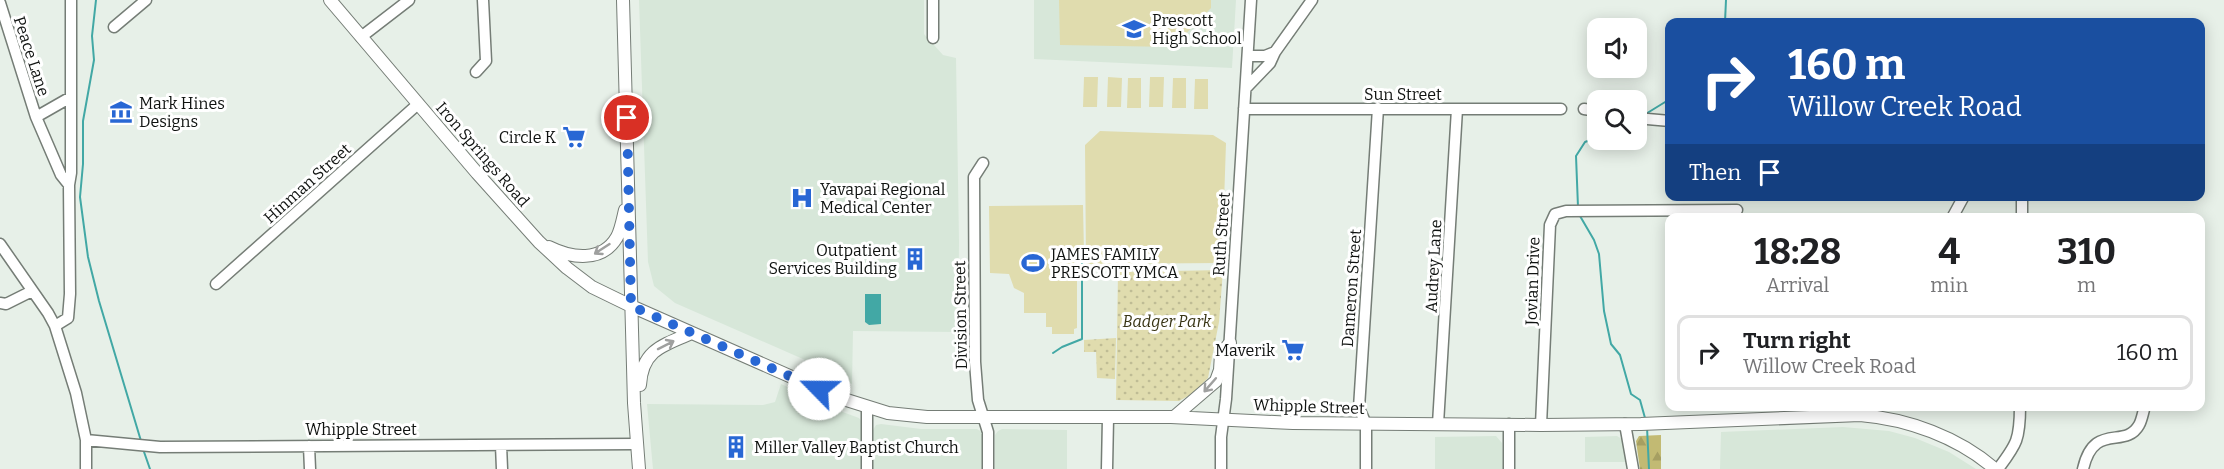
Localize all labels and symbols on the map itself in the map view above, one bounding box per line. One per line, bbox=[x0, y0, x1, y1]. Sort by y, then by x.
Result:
place label: Prescott High School bbox=[1152, 11, 1242, 48]
street label: Peace Lane bbox=[10, 14, 53, 99]
school or university icon: Prescott High School bbox=[1121, 16, 1147, 42]
street label: Sun Street bbox=[1364, 85, 1442, 104]
pin bbox=[601, 92, 652, 143]
place label: Mark Hines Designs bbox=[139, 94, 225, 131]
street label: Iron Springs Road bbox=[432, 98, 534, 211]
museum icon: Mark Hines Designs bbox=[108, 99, 134, 125]
supermarket icon: Circle K bbox=[561, 124, 587, 150]
place label: Circle K bbox=[499, 128, 557, 147]
street label: Hinman Street bbox=[260, 139, 355, 227]
place label: Yavapai Regional Medical Center bbox=[820, 180, 946, 217]
hospital icon: Yavapai Regional Medical Center bbox=[789, 185, 815, 211]
street label: Ruth Street bbox=[1209, 191, 1234, 277]
street label: Audrey Lane bbox=[1422, 219, 1445, 313]
street label: Dameron Street bbox=[1338, 228, 1365, 348]
street label: Jovian Drive bbox=[1521, 237, 1544, 327]
place label: Outpatient Services Building bbox=[768, 241, 897, 278]
one-way arrow bbox=[594, 244, 611, 256]
place label: JAMES FAMILY PRESCOTT YMCA bbox=[1050, 245, 1179, 282]
building icon: Outpatient Services Building bbox=[902, 246, 928, 272]
sports icon: JAMES FAMILY PRESCOTT YMCA bbox=[1020, 250, 1046, 276]
street label: Division Street bbox=[950, 260, 971, 370]
park label: Badger Park bbox=[1123, 312, 1212, 331]
supermarket icon: Maverik bbox=[1280, 337, 1306, 363]
one-way arrow bbox=[656, 339, 674, 350]
place label: Maverik bbox=[1215, 341, 1275, 360]
position arrow bbox=[787, 357, 851, 421]
one-way arrow bbox=[1203, 377, 1217, 392]
street label: Whipple Street bbox=[1253, 395, 1365, 418]
street label: Whipple Street bbox=[305, 420, 417, 439]
building icon: Miller Valley Baptist Church bbox=[723, 434, 749, 460]
place label: Miller Valley Baptist Church bbox=[754, 438, 959, 457]

